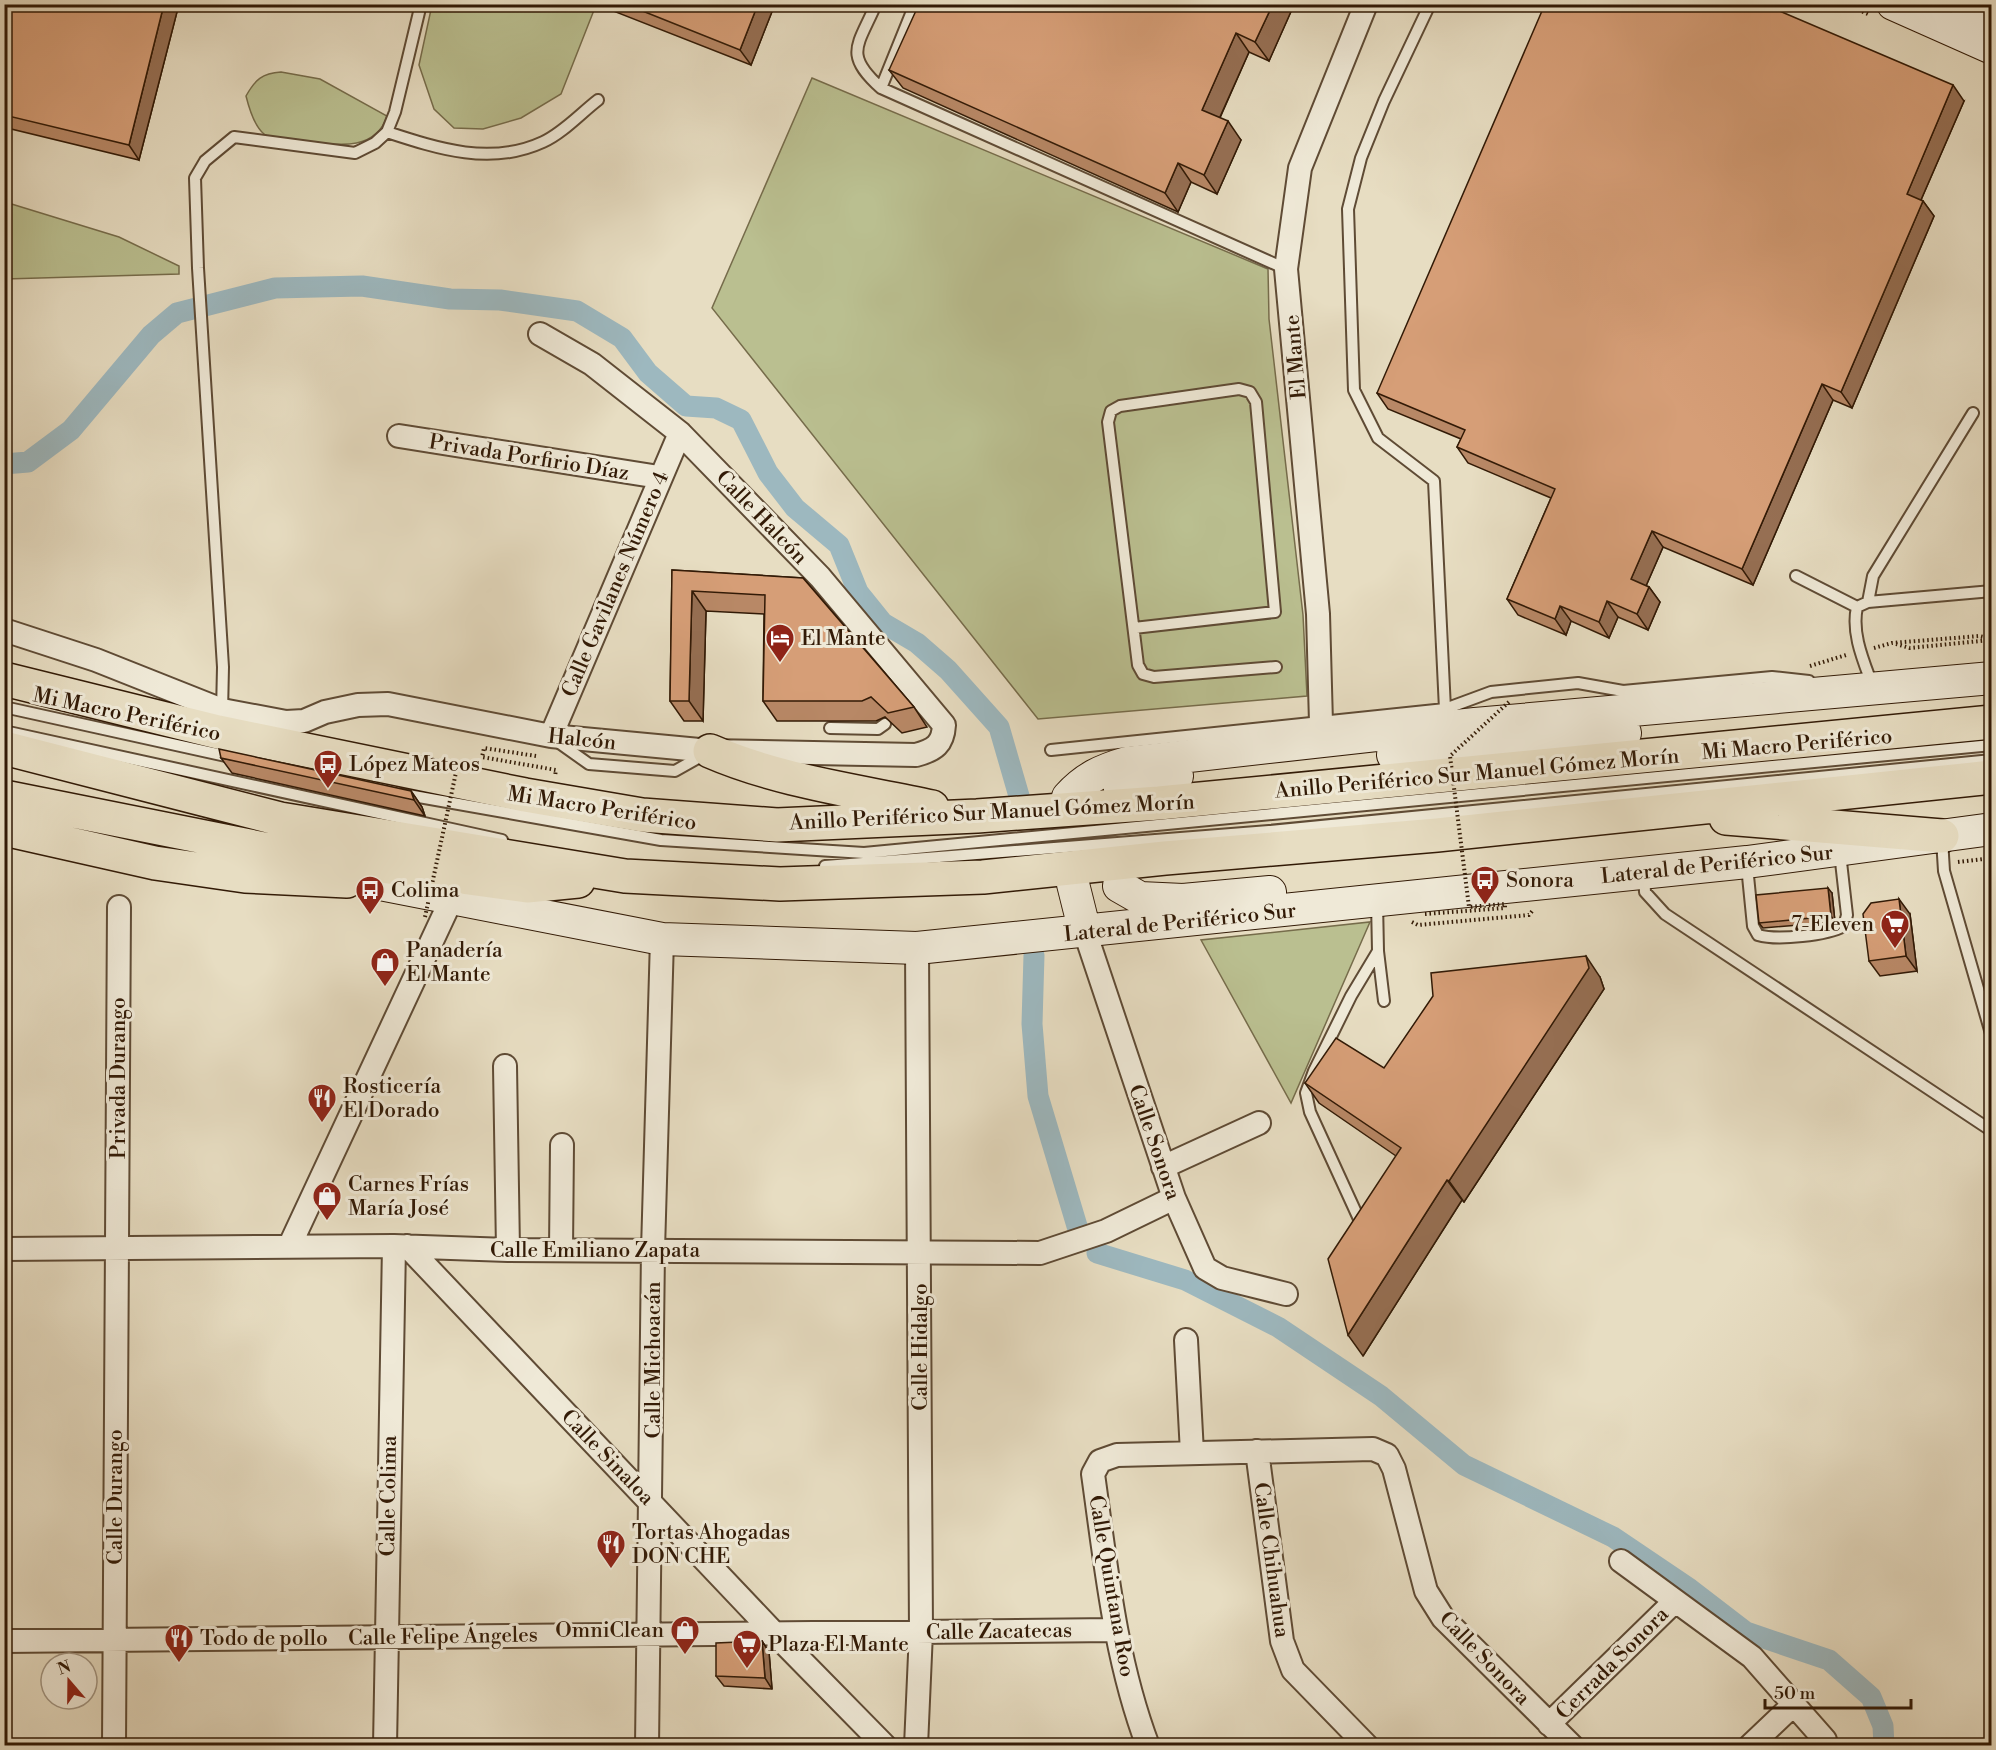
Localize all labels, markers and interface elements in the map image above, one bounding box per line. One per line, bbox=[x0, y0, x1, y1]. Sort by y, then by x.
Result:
street label: El Mante bbox=[1279, 314, 1313, 400]
street label: Privada Porfirio Díaz bbox=[427, 429, 631, 487]
street label: Calle Halcón bbox=[710, 465, 813, 571]
street label: Calle Gavilanes Número 4 bbox=[556, 467, 675, 701]
hotel icon: El Mante bbox=[764, 622, 796, 664]
place label: El Mante bbox=[801, 626, 886, 652]
street label: Mi Macro Periférico bbox=[31, 682, 223, 748]
street label: Halcón bbox=[546, 723, 618, 757]
street label: Mi Macro Periférico bbox=[1701, 724, 1893, 766]
street label: Anillo Periférico Sur Manuel Gómez Morín bbox=[1273, 743, 1681, 805]
bus stop icon: López Mateos bbox=[312, 748, 344, 790]
place label: López Mateos bbox=[349, 752, 480, 778]
street label: Mi Macro Periférico bbox=[505, 781, 698, 837]
street label: Anillo Periférico Sur Manuel Gómez Morín bbox=[788, 789, 1196, 837]
street label: Lateral de Periférico Sur bbox=[1600, 840, 1835, 890]
bus stop icon: Sonora bbox=[1469, 864, 1501, 906]
place label: Sonora bbox=[1506, 868, 1574, 894]
bus stop icon: Colima bbox=[354, 874, 386, 916]
place label: Colima bbox=[391, 878, 460, 904]
street label: Lateral de Periférico Sur bbox=[1063, 898, 1298, 948]
supermarket icon: 7-Eleven bbox=[1879, 908, 1911, 950]
place label: 7-Eleven bbox=[1791, 912, 1874, 938]
place label: Panadería El Mante bbox=[406, 938, 503, 988]
shop icon: Panadería El Mante bbox=[369, 946, 401, 988]
street label: Privada Durango bbox=[106, 997, 132, 1159]
place label: Rosticería El Dorado bbox=[343, 1074, 442, 1124]
street label: Calle Sonora bbox=[1122, 1081, 1186, 1204]
restaurant icon: Rosticería El Dorado bbox=[306, 1082, 338, 1124]
place label: Carnes Frías María José bbox=[348, 1172, 469, 1222]
shop icon: Carnes Frías María José bbox=[311, 1180, 343, 1222]
street label: Calle Emiliano Zapata bbox=[490, 1238, 700, 1264]
street label: Calle Michoacán bbox=[641, 1281, 667, 1439]
street label: Calle Hidalgo bbox=[908, 1283, 934, 1411]
street label: Calle Sinaloa bbox=[555, 1404, 660, 1511]
street label: Calle Durango bbox=[103, 1429, 129, 1565]
street label: Calle Colima bbox=[375, 1435, 403, 1557]
street label: Calle Chihuahua bbox=[1247, 1481, 1295, 1640]
street label: Calle Quintana Roo bbox=[1082, 1493, 1140, 1679]
place label: Tortas Ahogadas DON CHE bbox=[632, 1520, 790, 1570]
restaurant icon: Tortas Ahogadas DON CHE bbox=[595, 1528, 627, 1570]
street label: Cerrada Sonora bbox=[1551, 1602, 1675, 1726]
street label: Calle Sonora bbox=[1433, 1606, 1536, 1711]
shop icon: OmniClean bbox=[669, 1614, 701, 1656]
place label: OmniClean bbox=[555, 1618, 664, 1644]
street label: Calle Zacatecas bbox=[926, 1618, 1072, 1646]
street label: Calle Felipe Ángeles bbox=[348, 1620, 538, 1652]
restaurant icon: Todo de pollo bbox=[163, 1622, 195, 1664]
place label: Todo de pollo bbox=[200, 1626, 328, 1652]
supermarket icon: Plaza El Mante bbox=[731, 1628, 763, 1670]
place label: Plaza El Mante bbox=[768, 1632, 909, 1658]
north arrow bbox=[39, 1651, 99, 1711]
text: N bbox=[55, 1656, 74, 1679]
scale bar bbox=[1765, 1672, 1910, 1710]
text: 50 m bbox=[1774, 1682, 1816, 1705]

